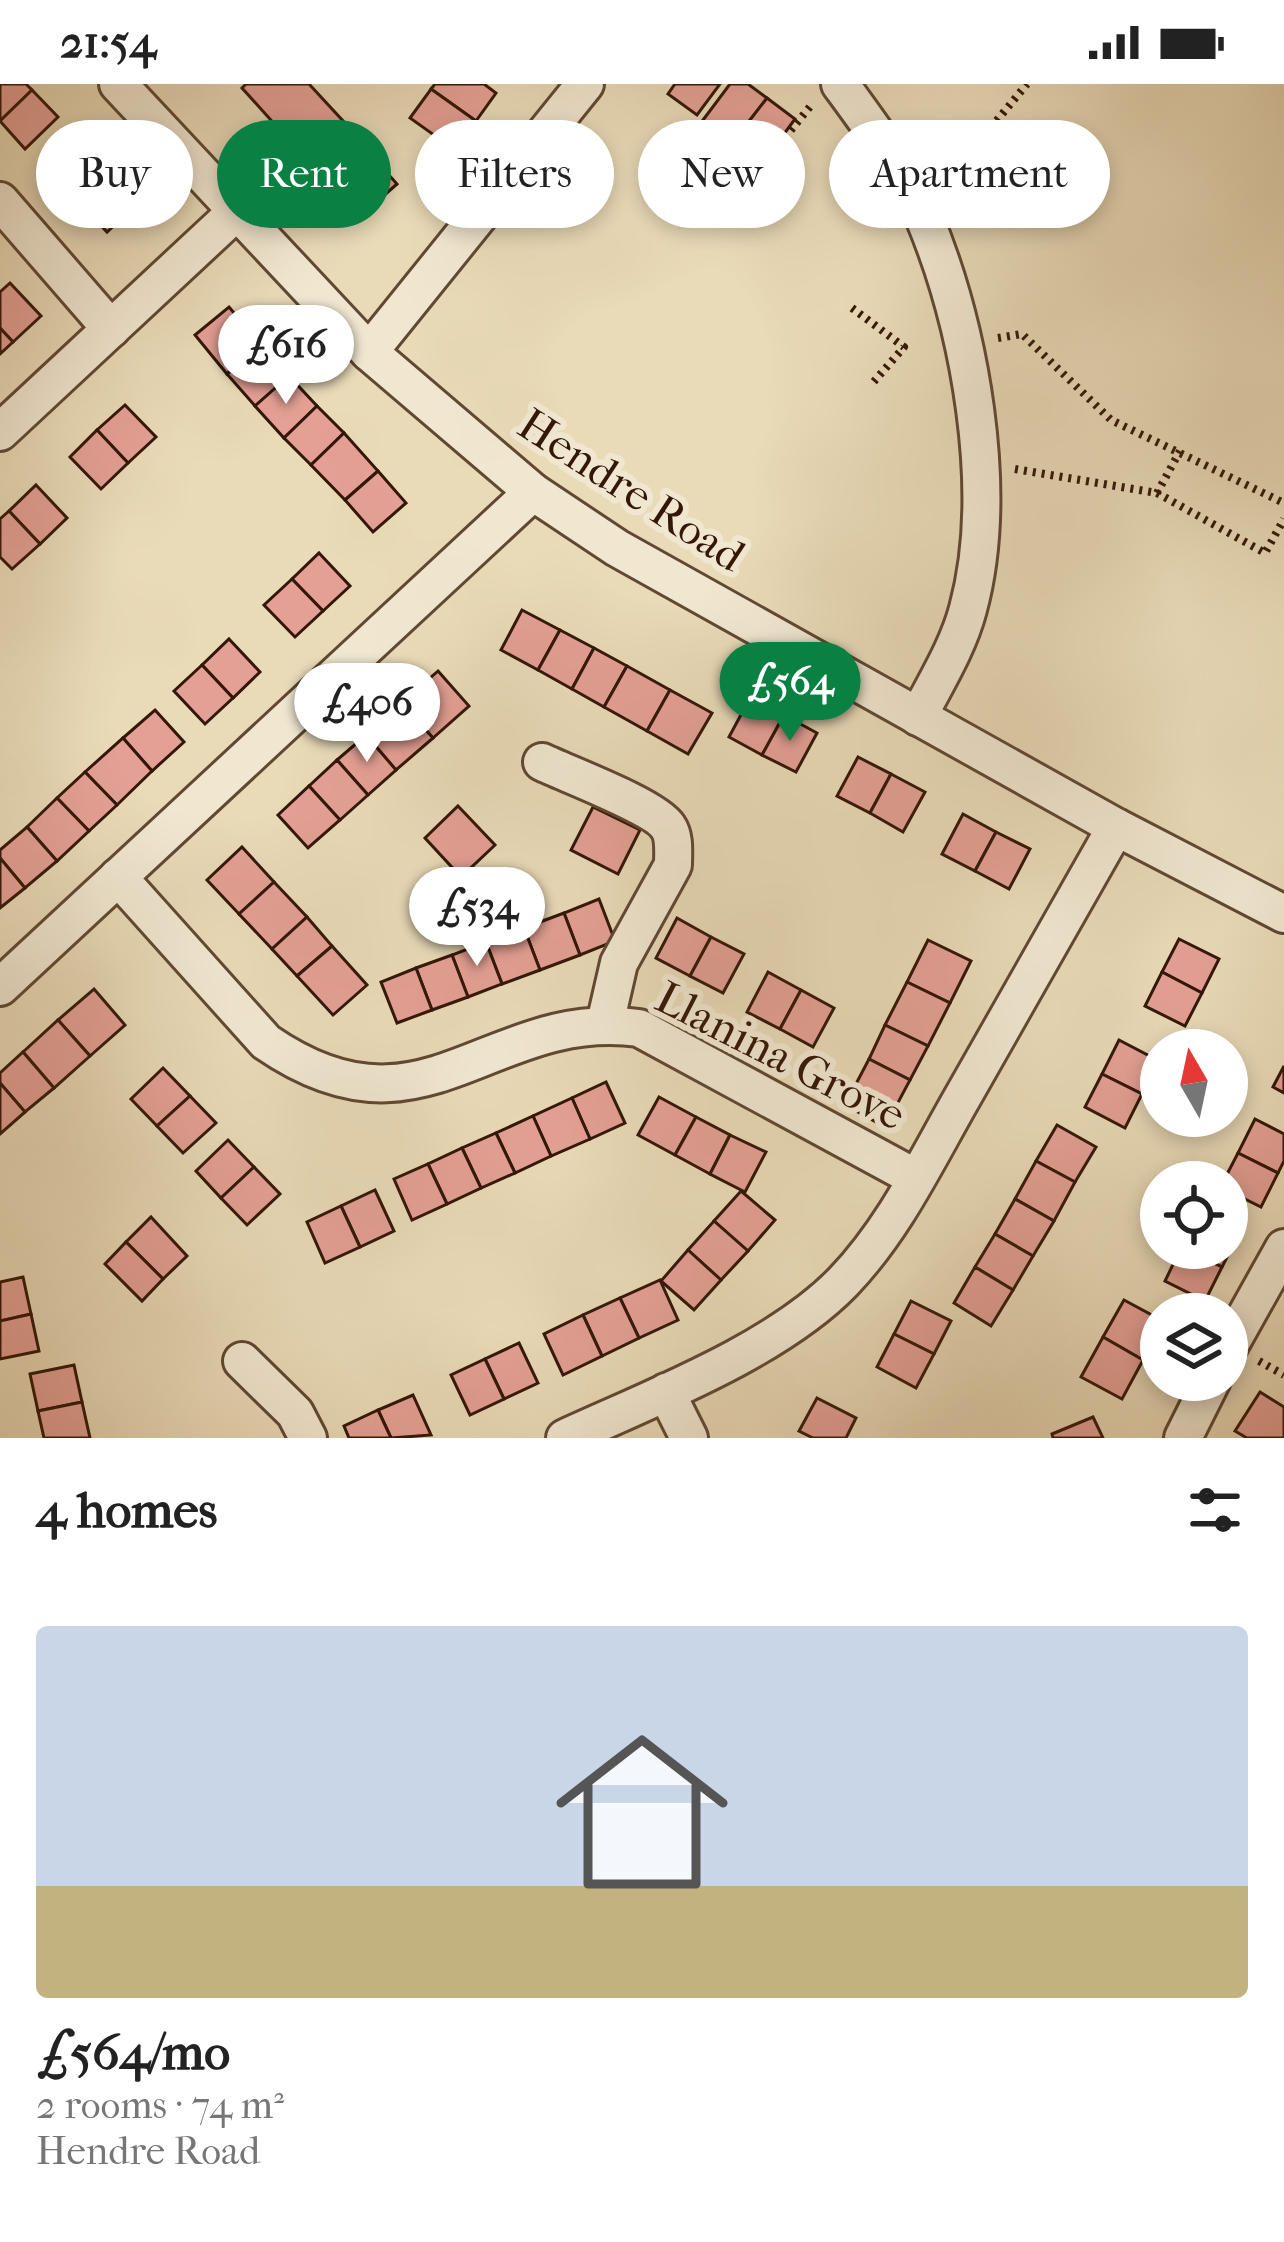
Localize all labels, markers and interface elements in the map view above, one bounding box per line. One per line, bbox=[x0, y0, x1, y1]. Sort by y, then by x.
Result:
text: 21:54 bbox=[60, 16, 156, 69]
chip: Buy bbox=[36, 120, 193, 228]
chip: Rent bbox=[217, 120, 391, 228]
chip: Filters bbox=[415, 120, 614, 228]
chip: New bbox=[638, 120, 805, 228]
chip: Apartment bbox=[829, 120, 1110, 228]
pin: £616 bbox=[215, 305, 357, 407]
text: £616 bbox=[245, 321, 327, 367]
street label: Hendre Road bbox=[508, 398, 755, 583]
pin: £564 bbox=[719, 642, 861, 744]
text: £564 bbox=[747, 658, 833, 704]
pin: £406 bbox=[296, 663, 438, 765]
text: £406 bbox=[321, 679, 413, 725]
pin: £534 bbox=[406, 867, 548, 969]
text: £534 bbox=[436, 883, 518, 929]
street label: Llanina Grove bbox=[647, 971, 914, 1142]
north arrow bbox=[1140, 1029, 1248, 1137]
map controls bbox=[1140, 1029, 1248, 1401]
button: locate bbox=[1140, 1161, 1248, 1269]
button: layers bbox=[1140, 1293, 1248, 1401]
icon: filters bbox=[1182, 1477, 1248, 1543]
text: 4 homes bbox=[36, 1480, 217, 1540]
icon: home bbox=[534, 1704, 750, 1920]
text: £564/mo bbox=[36, 2022, 230, 2082]
text: 2 rooms · 74 m² bbox=[36, 2082, 284, 2128]
text: Hendre Road bbox=[36, 2128, 260, 2174]

